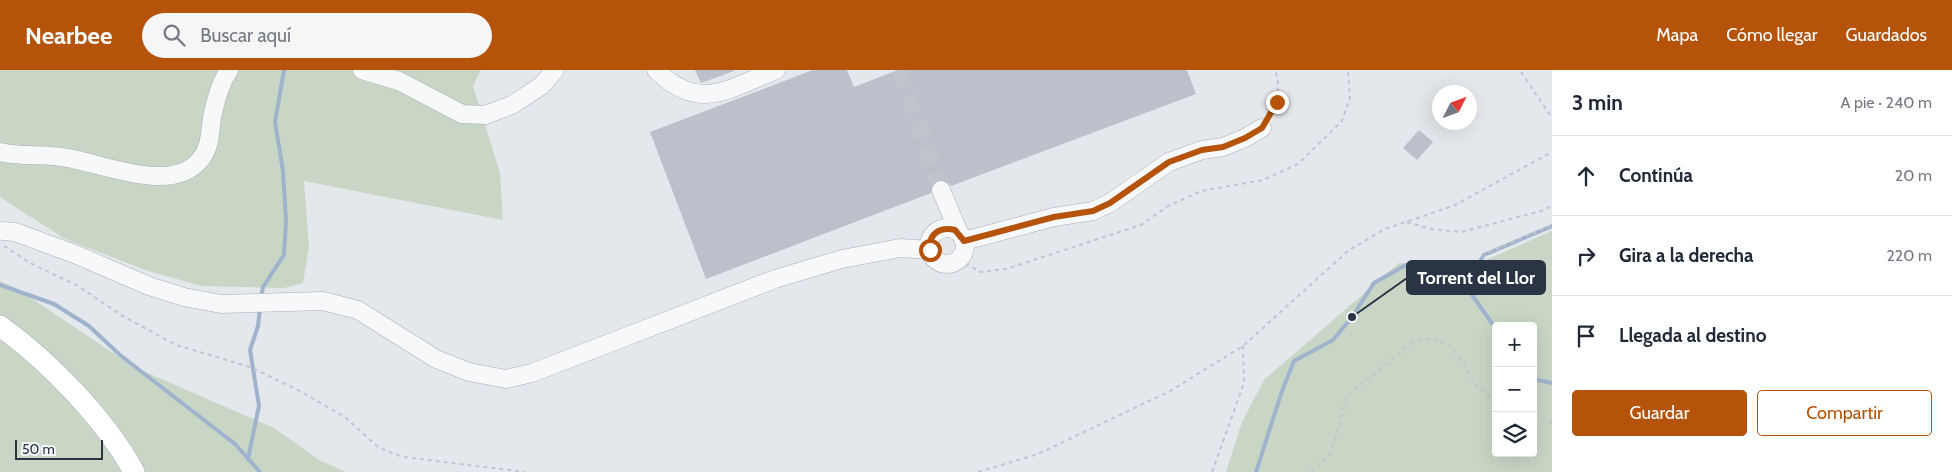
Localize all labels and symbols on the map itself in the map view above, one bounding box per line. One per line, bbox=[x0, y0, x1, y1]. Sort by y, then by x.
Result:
north arrow bbox=[1432, 85, 1477, 130]
route end bbox=[1266, 91, 1289, 114]
route start bbox=[919, 239, 942, 262]
callout: Torrent del Llor bbox=[1407, 261, 1545, 294]
text: Torrent del Llor bbox=[1417, 267, 1535, 289]
scale bar bbox=[15, 437, 102, 460]

